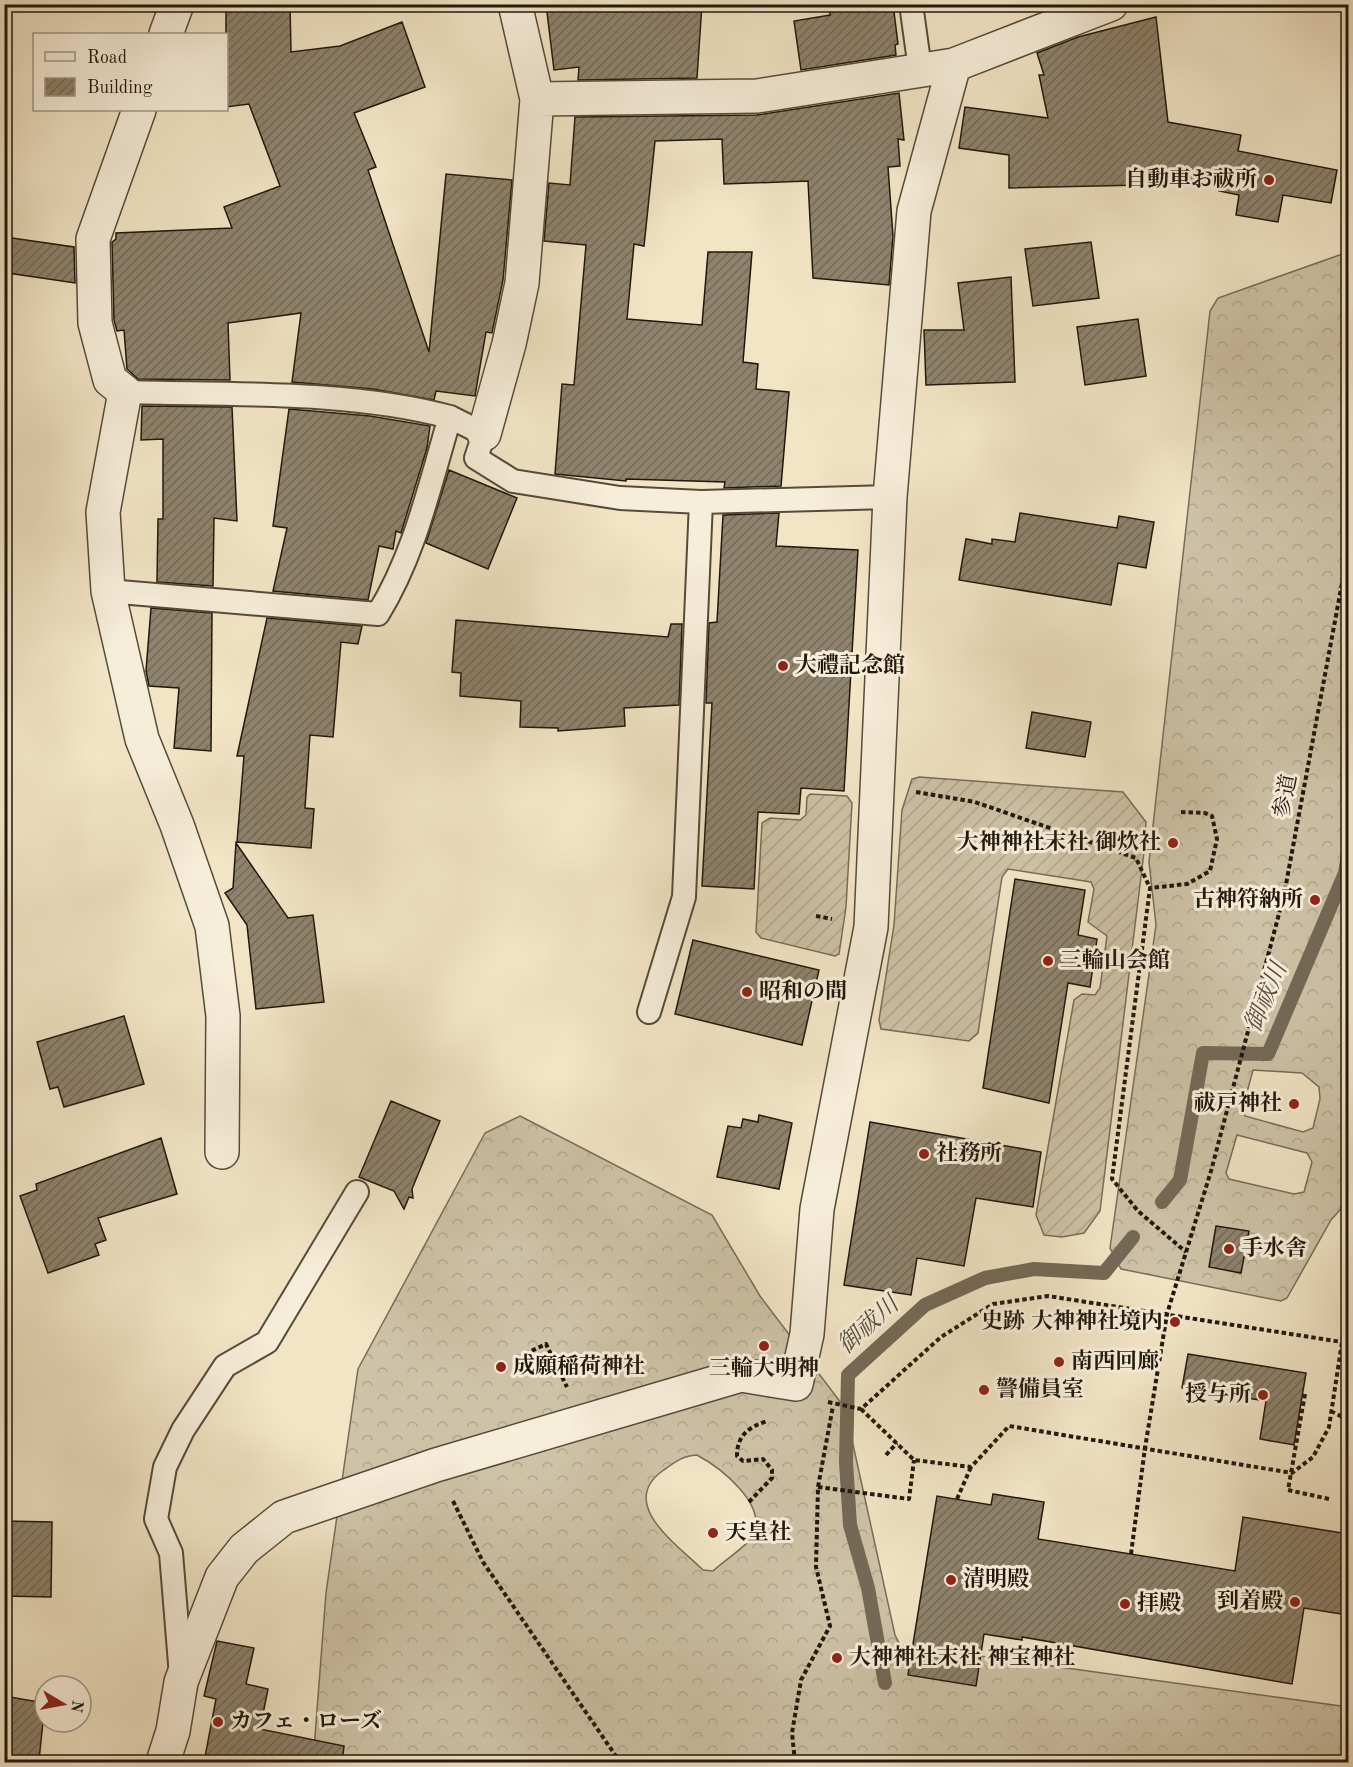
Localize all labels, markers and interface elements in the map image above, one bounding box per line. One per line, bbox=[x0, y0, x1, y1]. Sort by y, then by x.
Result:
legend bbox=[33, 33, 228, 111]
text: Road bbox=[87, 49, 127, 67]
text: Building bbox=[87, 79, 153, 97]
place label: 自動車お祓所 bbox=[1125, 167, 1257, 191]
marker: 自動車お祓所 bbox=[1262, 173, 1276, 187]
place label: 大禮記念館 bbox=[795, 653, 905, 677]
marker: 大禮記念館 bbox=[776, 659, 790, 673]
street label: 参道 bbox=[1269, 772, 1301, 820]
place label: 大神神社末社 御炊社 bbox=[957, 830, 1161, 854]
marker: 大神神社末社 御炊社 bbox=[1166, 836, 1180, 850]
place label: 古神符納所 bbox=[1193, 887, 1303, 911]
marker: 古神符納所 bbox=[1308, 893, 1322, 907]
place label: 三輪山会館 bbox=[1060, 948, 1170, 972]
marker: 三輪山会館 bbox=[1041, 954, 1055, 968]
water label: 御祓川 bbox=[1239, 956, 1293, 1036]
place label: 昭和の間 bbox=[759, 979, 847, 1003]
marker: 昭和の間 bbox=[740, 985, 754, 999]
place label: 祓戸神社 bbox=[1194, 1091, 1282, 1115]
marker: 祓戸神社 bbox=[1287, 1097, 1301, 1111]
place label: 社務所 bbox=[936, 1141, 1002, 1165]
marker: 社務所 bbox=[917, 1147, 931, 1161]
place label: 手水舎 bbox=[1241, 1236, 1307, 1260]
marker: 手水舎 bbox=[1222, 1242, 1236, 1256]
water label: 御祓川 bbox=[832, 1289, 906, 1359]
place label: 史跡 大神神社境内 bbox=[981, 1309, 1163, 1333]
marker: 史跡 大神神社境内 bbox=[1168, 1315, 1182, 1329]
marker: 三輪大明神 bbox=[757, 1339, 771, 1353]
place label: 南西回廊 bbox=[1071, 1349, 1159, 1373]
place label: 成願稲荷神社 bbox=[513, 1353, 645, 1378]
marker: 南西回廊 bbox=[1052, 1355, 1066, 1369]
place label: 三輪大明神 bbox=[709, 1356, 819, 1380]
marker: 成願稲荷神社 bbox=[494, 1360, 508, 1374]
place label: 警備員室 bbox=[996, 1377, 1084, 1401]
place label: 授与所 bbox=[1185, 1382, 1251, 1406]
marker: 警備員室 bbox=[977, 1383, 991, 1397]
marker: 授与所 bbox=[1256, 1388, 1270, 1402]
place label: 天皇社 bbox=[725, 1520, 791, 1544]
marker: 天皇社 bbox=[706, 1526, 720, 1540]
place label: 清明殿 bbox=[963, 1566, 1029, 1591]
marker: 清明殿 bbox=[944, 1573, 958, 1587]
place label: 到着殿 bbox=[1217, 1588, 1283, 1613]
place label: 拝殿 bbox=[1137, 1591, 1181, 1615]
marker: 到着殿 bbox=[1288, 1595, 1302, 1609]
marker: 拝殿 bbox=[1118, 1597, 1132, 1611]
place label: 大神神社末社 神宝神社 bbox=[849, 1645, 1075, 1669]
marker: 大神神社末社 神宝神社 bbox=[830, 1651, 844, 1665]
north arrow bbox=[33, 1674, 93, 1734]
text: N bbox=[67, 1699, 85, 1714]
place label: カフェ・ローズ bbox=[230, 1709, 382, 1733]
marker: カフェ・ローズ bbox=[211, 1715, 225, 1729]

